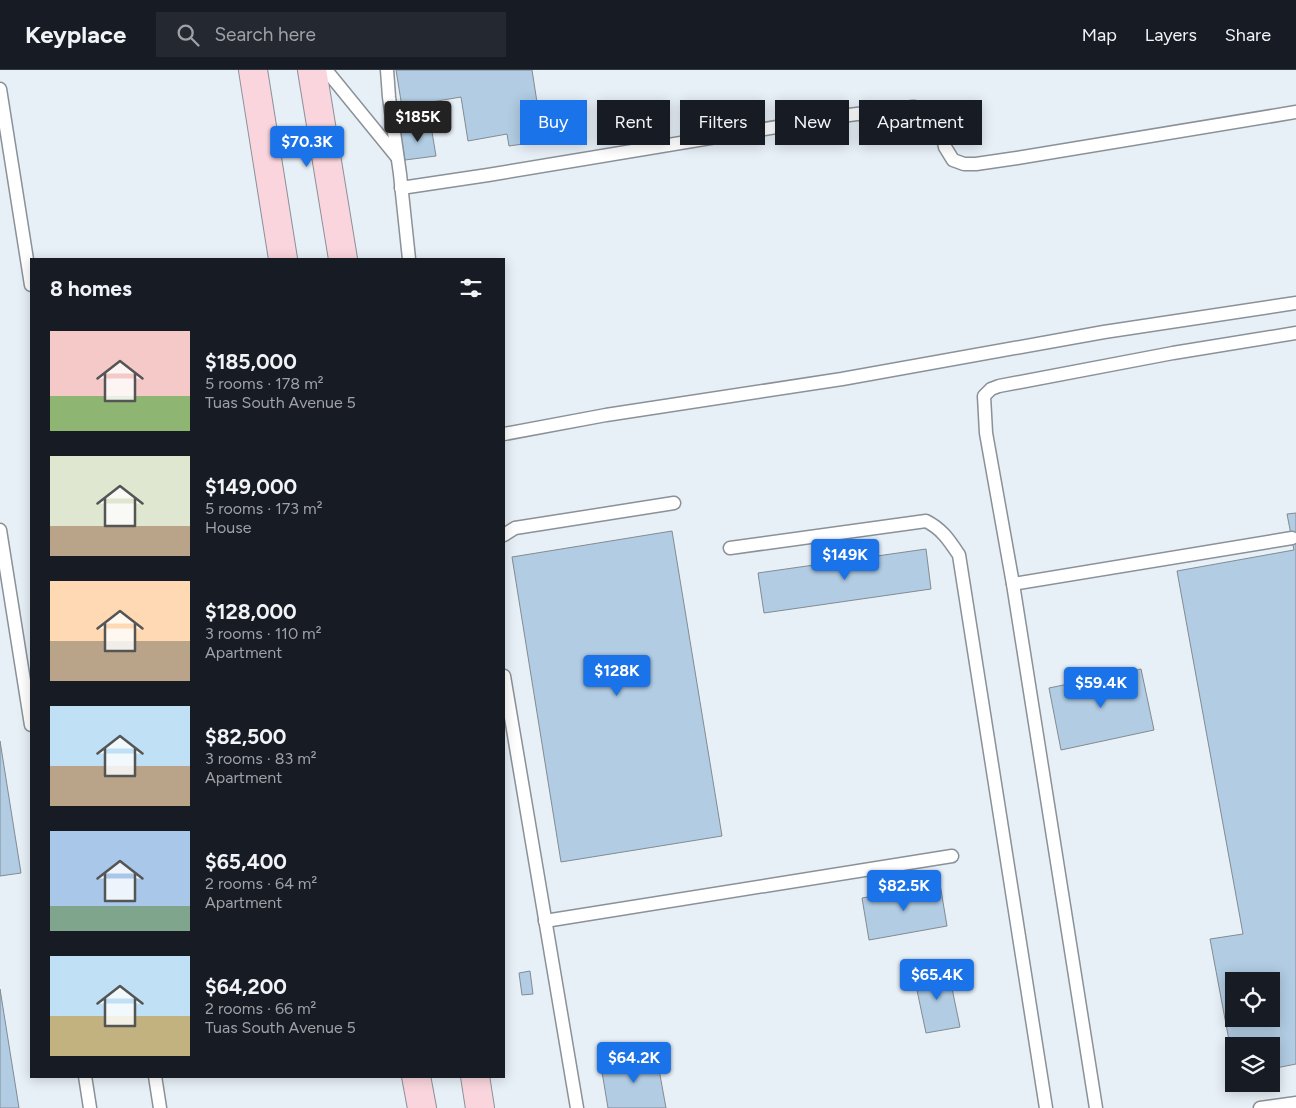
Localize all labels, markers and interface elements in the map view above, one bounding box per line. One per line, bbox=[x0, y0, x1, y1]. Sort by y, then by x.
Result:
search box bbox=[156, 12, 506, 57]
text: Keyplace bbox=[25, 20, 126, 49]
icon: search bbox=[174, 21, 202, 49]
text: Search here bbox=[214, 23, 316, 46]
text: Map bbox=[1082, 24, 1117, 46]
text: Layers bbox=[1145, 24, 1197, 46]
text: Share bbox=[1225, 24, 1271, 46]
pin: $185K bbox=[383, 100, 453, 143]
chip: Buy bbox=[520, 100, 587, 145]
chip: Rent bbox=[597, 100, 670, 145]
chip: Filters bbox=[680, 100, 765, 145]
chip: New bbox=[775, 100, 849, 145]
chip: Apartment bbox=[859, 100, 982, 145]
text: $185K bbox=[395, 107, 441, 126]
pin: $70.3K bbox=[266, 126, 348, 168]
text: $70.3K bbox=[281, 132, 333, 151]
icon: filters bbox=[457, 274, 485, 302]
text: 8 homes bbox=[50, 276, 132, 301]
text: $185,000 bbox=[205, 349, 297, 374]
icon: home bbox=[90, 351, 150, 411]
text: 5 rooms · 178 m² bbox=[205, 374, 324, 393]
text: Tuas South Avenue 5 bbox=[205, 393, 356, 412]
text: $149,000 bbox=[205, 474, 297, 499]
icon: home bbox=[90, 476, 150, 536]
text: 5 rooms · 173 m² bbox=[205, 499, 322, 518]
text: House bbox=[205, 518, 251, 537]
pin: $149K bbox=[810, 538, 880, 581]
text: $149K bbox=[822, 545, 868, 564]
text: $128,000 bbox=[205, 599, 297, 624]
icon: home bbox=[90, 601, 150, 661]
text: 3 rooms · 110 m² bbox=[205, 624, 321, 643]
text: Apartment bbox=[205, 643, 282, 662]
pin: $128K bbox=[582, 654, 652, 697]
text: $128K bbox=[594, 661, 640, 680]
pin: $59.4K bbox=[1060, 666, 1142, 709]
text: $59.4K bbox=[1075, 673, 1127, 692]
text: $82,500 bbox=[205, 724, 286, 749]
icon: home bbox=[90, 726, 150, 786]
text: 3 rooms · 83 m² bbox=[205, 749, 317, 768]
text: Apartment bbox=[205, 768, 282, 787]
text: $65,400 bbox=[205, 849, 287, 874]
icon: home bbox=[90, 851, 150, 911]
pin: $82.5K bbox=[863, 870, 945, 912]
text: 2 rooms · 64 m² bbox=[205, 874, 317, 893]
text: $82.5K bbox=[878, 876, 930, 895]
text: Apartment bbox=[205, 893, 282, 912]
pin: $65.4K bbox=[896, 958, 978, 1001]
text: $65.4K bbox=[911, 965, 963, 984]
map controls bbox=[1225, 972, 1280, 1092]
button: locate bbox=[1225, 972, 1280, 1027]
text: $64,200 bbox=[205, 974, 287, 999]
icon: home bbox=[90, 976, 150, 1036]
text: 2 rooms · 66 m² bbox=[205, 999, 316, 1018]
text: Tuas South Avenue 5 bbox=[205, 1018, 356, 1037]
button: layers bbox=[1225, 1037, 1280, 1092]
pin: $64.2K bbox=[593, 1042, 675, 1084]
text: $64.2K bbox=[608, 1048, 660, 1067]

